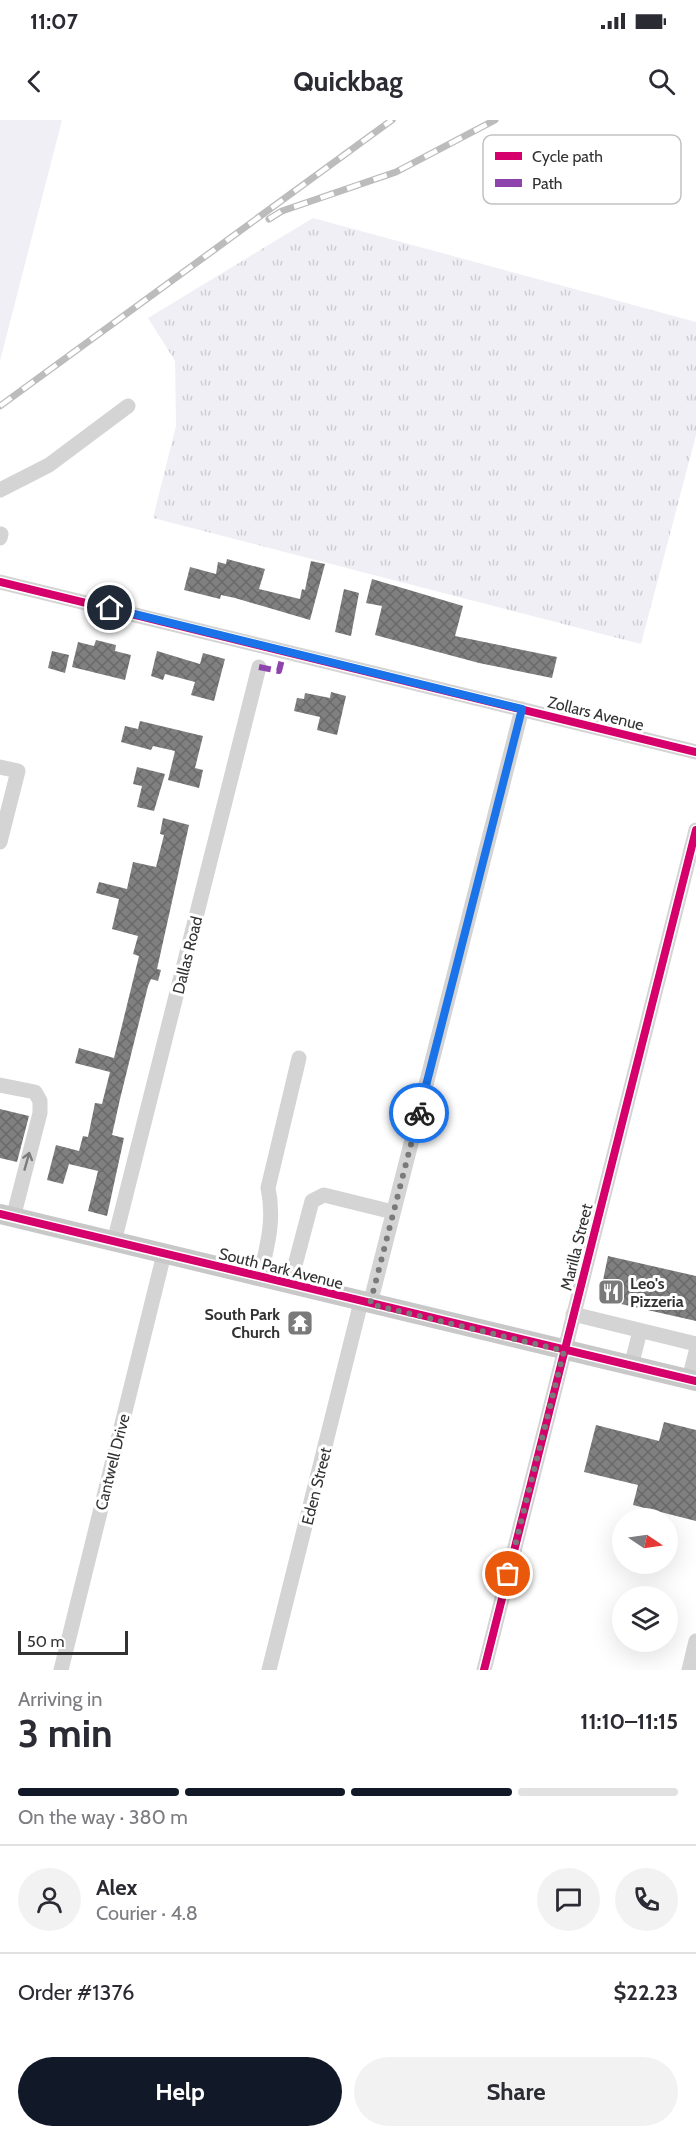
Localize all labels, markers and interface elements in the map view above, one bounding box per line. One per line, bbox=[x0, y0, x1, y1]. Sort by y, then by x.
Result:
text: 11:07 bbox=[30, 8, 78, 35]
icon: back bbox=[18, 65, 51, 98]
text: Quickbag bbox=[293, 65, 403, 98]
icon: search bbox=[645, 65, 678, 98]
legend bbox=[483, 135, 681, 204]
text: Cycle path bbox=[532, 147, 603, 166]
text: Path bbox=[532, 174, 563, 193]
pin bbox=[84, 582, 135, 633]
icon: home bbox=[93, 591, 126, 624]
street label: Zollars Avenue bbox=[546, 692, 646, 735]
street label: Dallas Road bbox=[169, 914, 206, 996]
courier bbox=[389, 1083, 449, 1143]
icon: bike bbox=[403, 1097, 436, 1130]
one-way arrow bbox=[22, 1152, 33, 1171]
street label: Marilla Street bbox=[557, 1201, 597, 1293]
street label: South Park Avenue bbox=[217, 1244, 345, 1293]
place label: Leo's Pizzeria bbox=[630, 1274, 684, 1311]
restaurant icon: Leo's Pizzeria bbox=[596, 1277, 626, 1307]
place label: South Park Church bbox=[205, 1305, 280, 1342]
temple icon: South Park Church bbox=[285, 1308, 315, 1338]
street label: Cantwell Drive bbox=[91, 1412, 134, 1512]
street label: Eden Street bbox=[298, 1445, 335, 1527]
north arrow bbox=[612, 1508, 678, 1574]
map controls bbox=[612, 1508, 678, 1652]
pin bbox=[482, 1548, 533, 1599]
icon: bag bbox=[491, 1557, 524, 1590]
button: layers bbox=[612, 1586, 678, 1652]
scale bar bbox=[18, 1628, 128, 1656]
text: 50 m bbox=[27, 1632, 64, 1651]
text: Arriving in bbox=[18, 1687, 102, 1711]
text: 11:10–11:15 bbox=[580, 1708, 678, 1735]
text: 3 min bbox=[18, 1709, 113, 1757]
text: On the way · 380 m bbox=[18, 1805, 188, 1829]
button: person bbox=[18, 1868, 81, 1931]
button: chat bbox=[537, 1868, 600, 1931]
button: phone bbox=[615, 1868, 678, 1931]
text: Alex bbox=[96, 1874, 137, 1901]
text: Courier · 4.8 bbox=[96, 1901, 198, 1925]
text: Order #1376 bbox=[18, 1979, 134, 2006]
text: $22.23 bbox=[614, 1979, 678, 2006]
button: Help bbox=[18, 2057, 342, 2126]
button: Share bbox=[354, 2057, 678, 2126]

